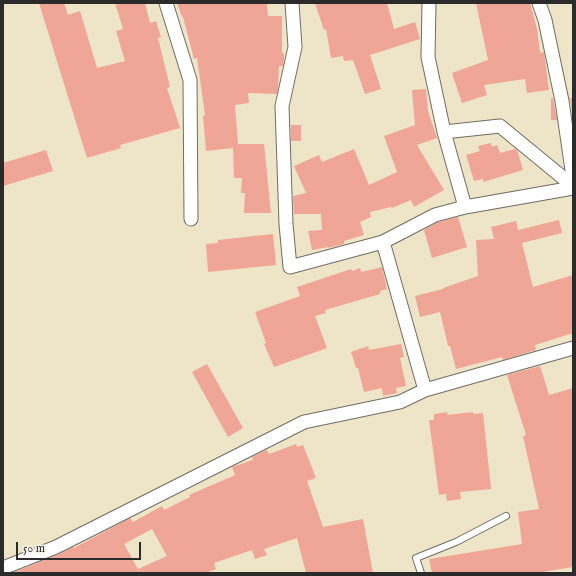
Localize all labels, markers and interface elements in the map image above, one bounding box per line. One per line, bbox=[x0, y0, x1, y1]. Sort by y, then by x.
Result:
scale bar bbox=[18, 534, 143, 560]
text: 50 m bbox=[23, 541, 45, 556]

